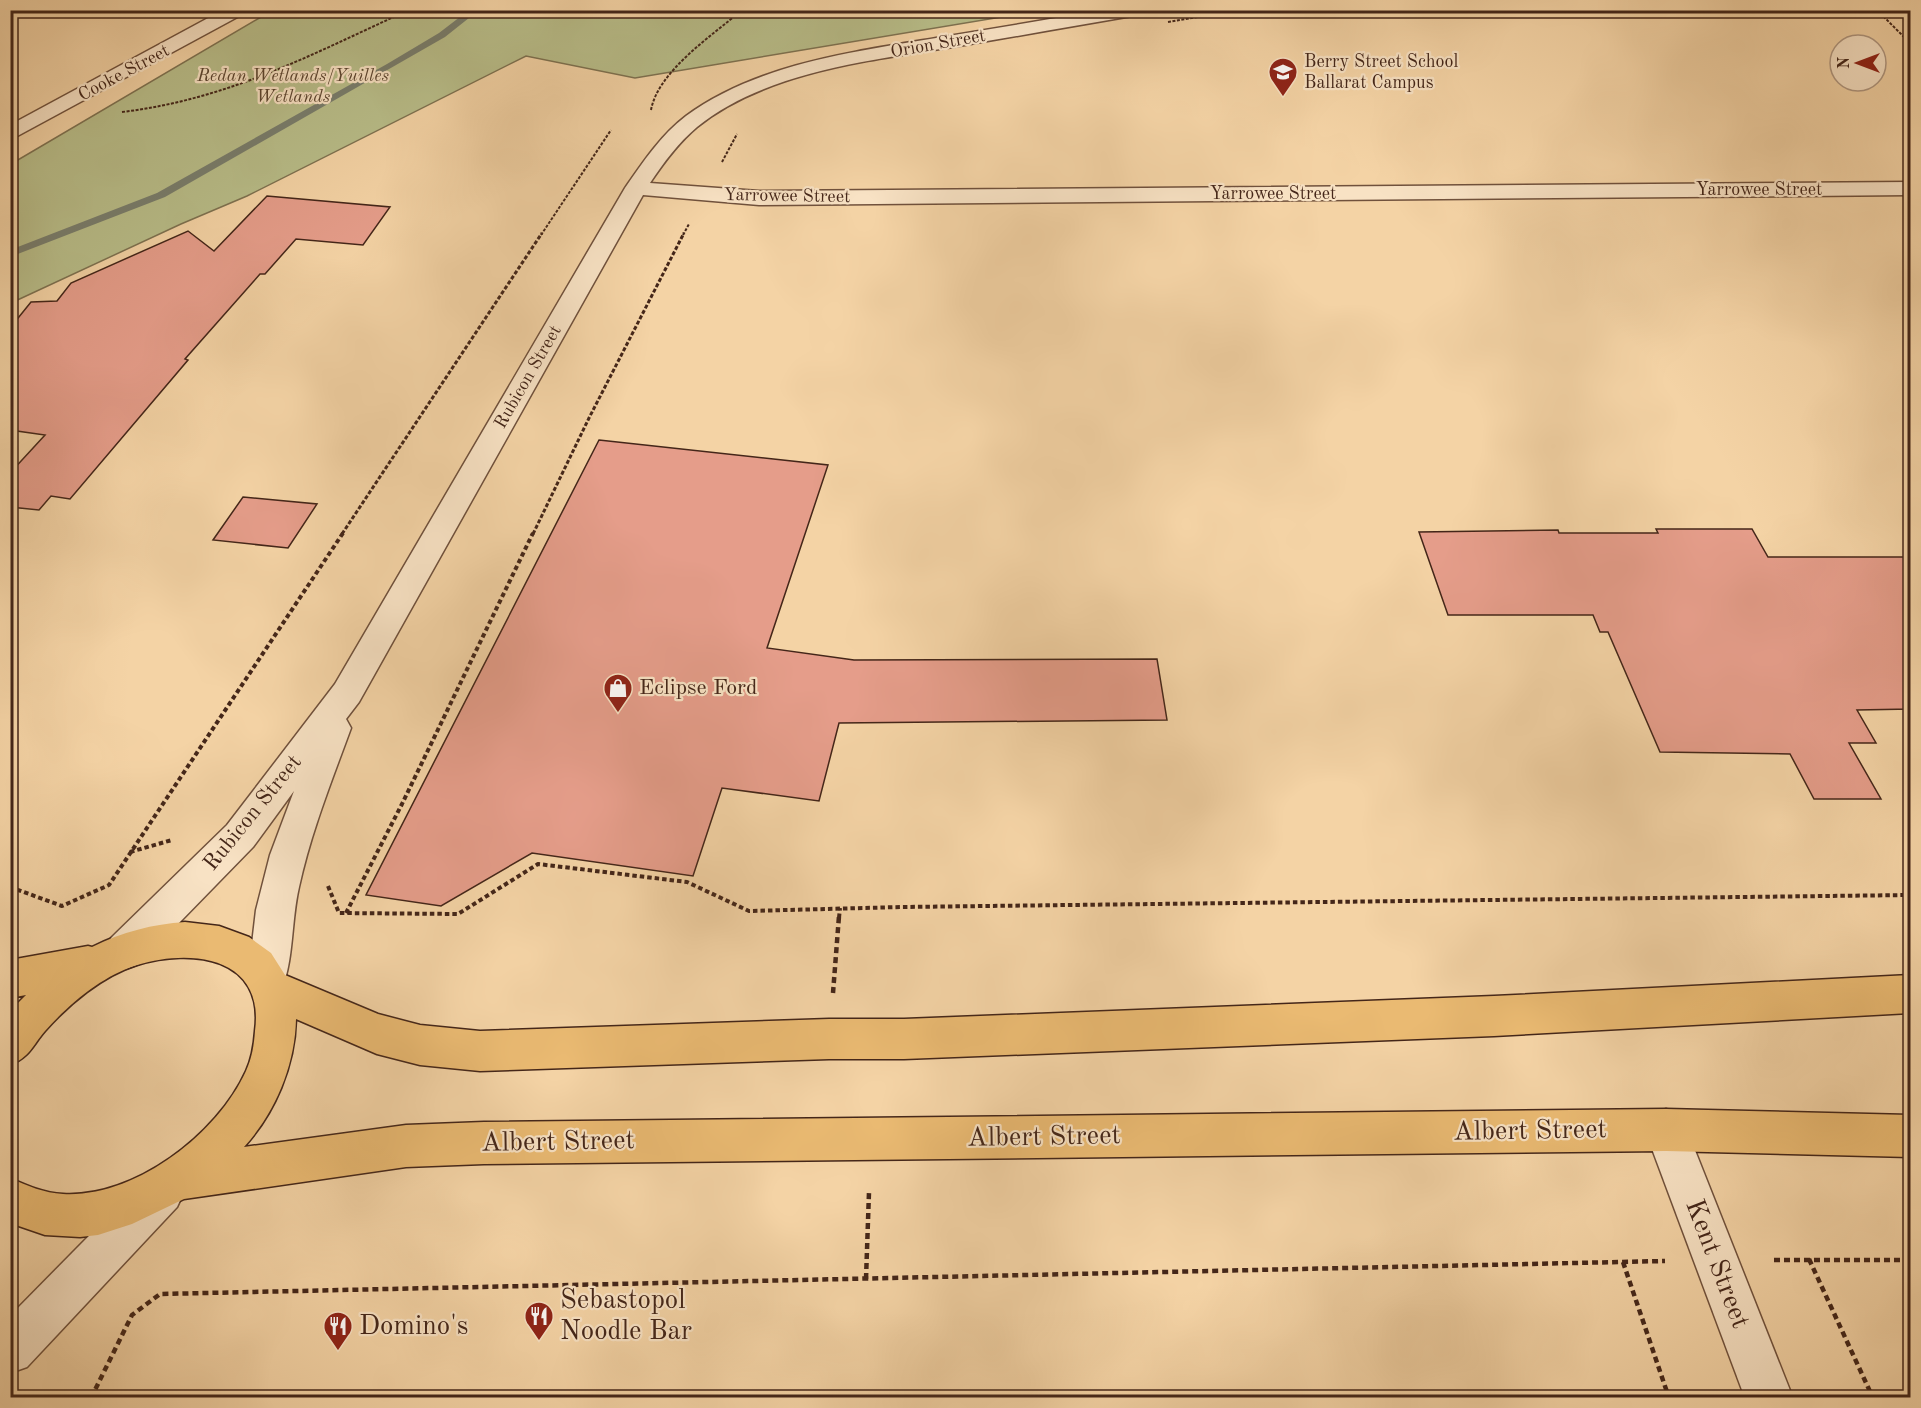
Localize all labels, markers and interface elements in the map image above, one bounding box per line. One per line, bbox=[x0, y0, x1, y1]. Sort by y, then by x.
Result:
street label: Orion Street bbox=[889, 27, 987, 61]
north arrow bbox=[1828, 33, 1888, 93]
street label: Cooke Street bbox=[75, 42, 173, 104]
place label: Berry Street School Ballarat Campus bbox=[1304, 53, 1458, 92]
school or university icon: Berry Street School Ballarat Campus bbox=[1267, 56, 1299, 98]
text: N bbox=[1837, 56, 1853, 69]
park label: Redan Wetlands/Yuilles Wetlands bbox=[196, 67, 390, 106]
street label: Yarrowee Street bbox=[1696, 181, 1822, 199]
street label: Yarrowee Street bbox=[1210, 185, 1336, 203]
street label: Yarrowee Street bbox=[724, 186, 850, 206]
street label: Rubicon Street bbox=[491, 322, 565, 432]
shop icon: Eclipse Ford bbox=[602, 672, 634, 714]
place label: Eclipse Ford bbox=[639, 677, 758, 699]
street label: Rubicon Street bbox=[200, 751, 306, 875]
street label: Albert Street bbox=[1453, 1116, 1607, 1146]
street label: Albert Street bbox=[967, 1122, 1121, 1152]
street label: Albert Street bbox=[481, 1127, 635, 1157]
street label: Kent Street bbox=[1680, 1196, 1754, 1332]
place label: Sebastopol Noodle Bar bbox=[560, 1287, 692, 1345]
restaurant icon: Sebastopol Noodle Bar bbox=[523, 1300, 555, 1342]
restaurant icon: Domino's bbox=[322, 1310, 354, 1352]
place label: Domino's bbox=[359, 1313, 468, 1340]

